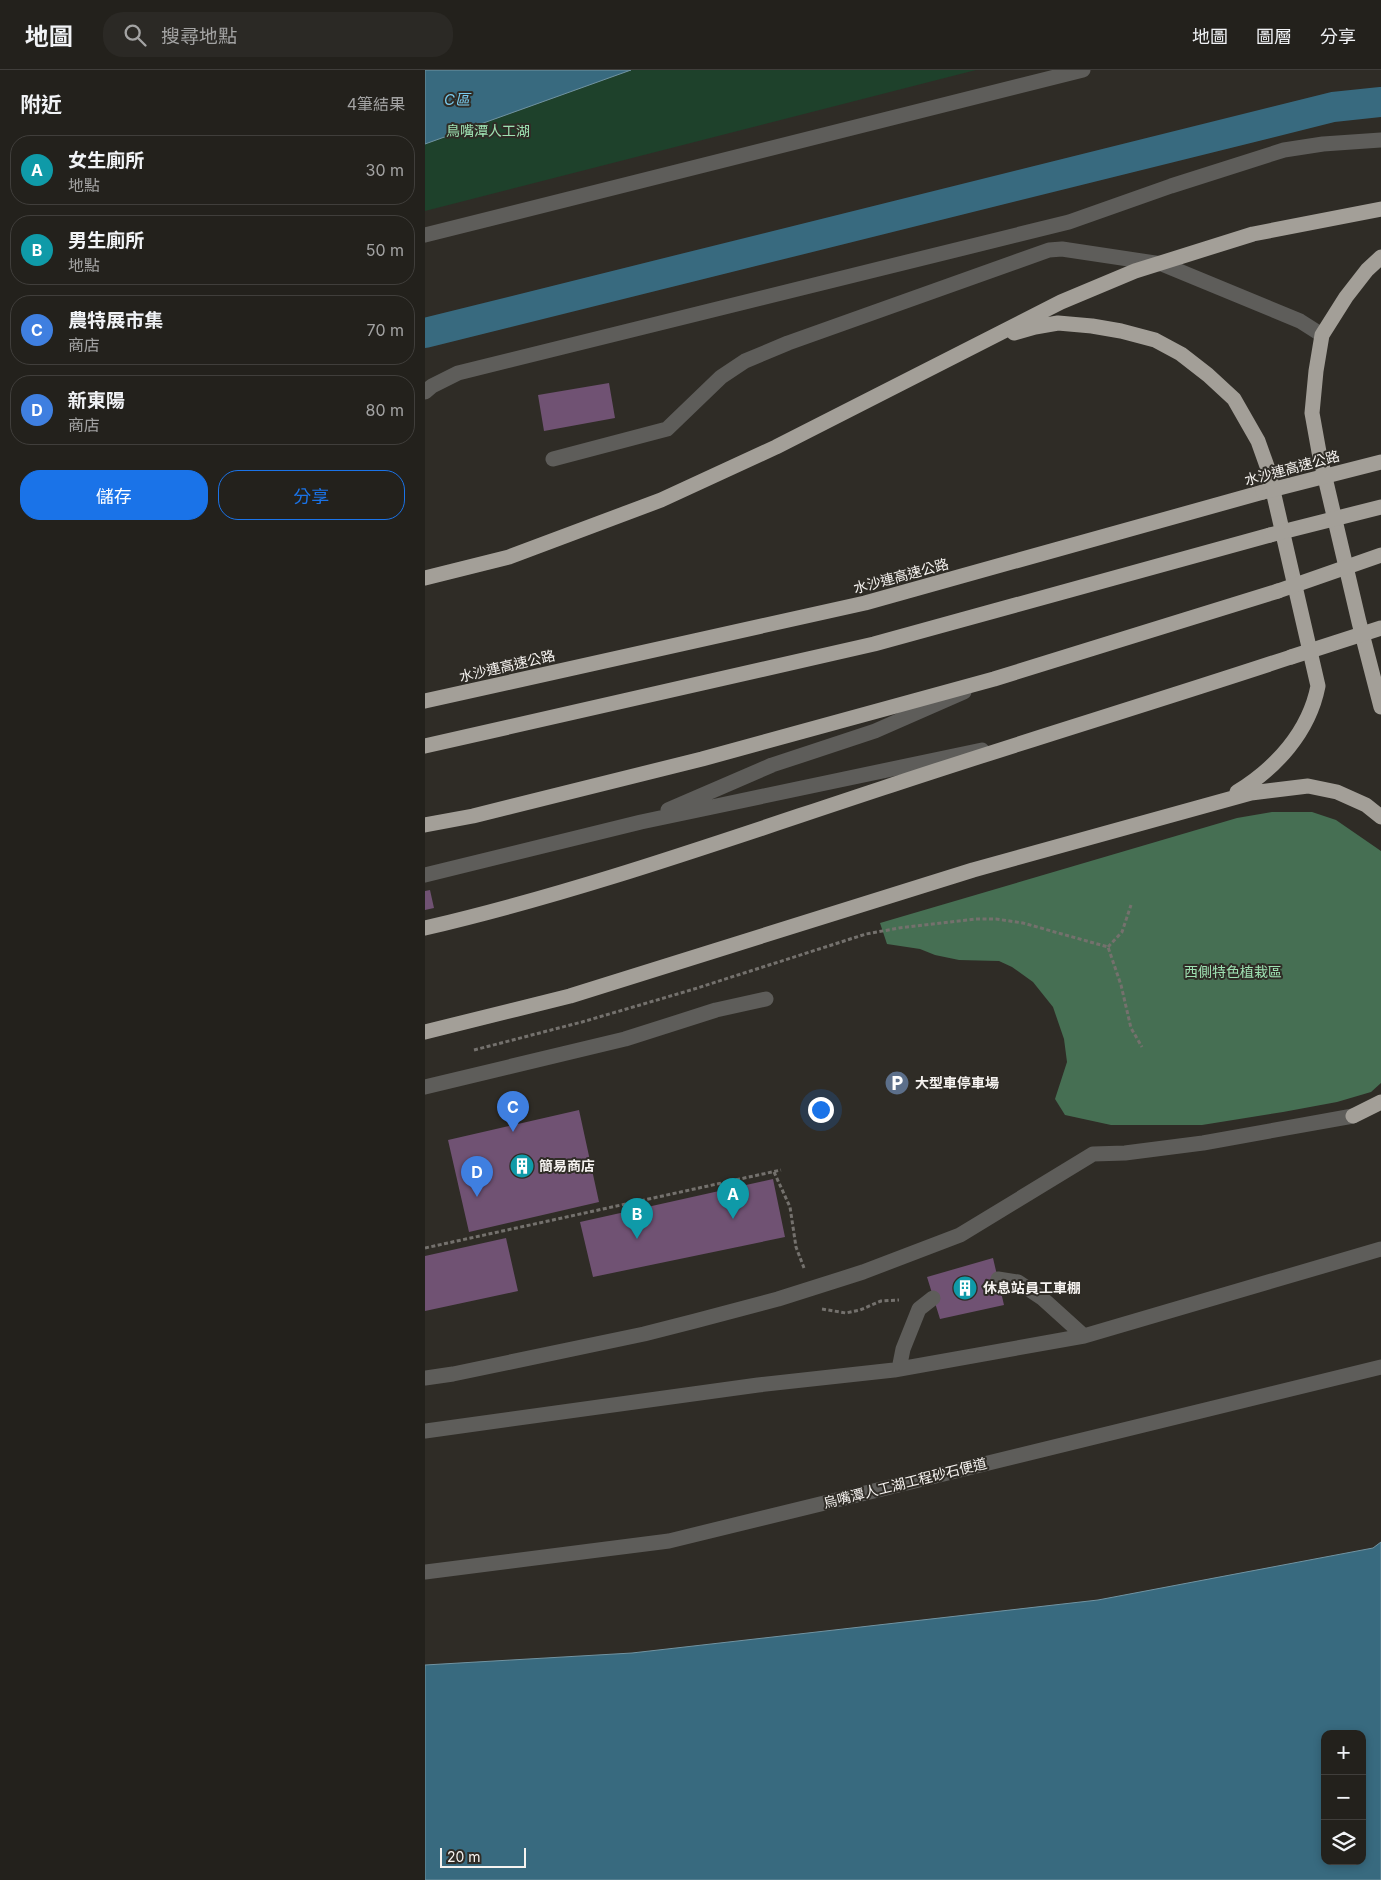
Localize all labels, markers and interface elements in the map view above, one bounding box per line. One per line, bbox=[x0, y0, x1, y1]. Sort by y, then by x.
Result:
search box bbox=[103, 12, 453, 57]
icon: search bbox=[121, 21, 149, 49]
text: 地圖 bbox=[25, 22, 73, 51]
text: 搜尋地點 bbox=[161, 25, 237, 48]
text: 地圖 bbox=[1192, 26, 1228, 47]
text: 圖層 bbox=[1256, 26, 1292, 47]
text: 分享 bbox=[1320, 26, 1356, 47]
water label: C區 bbox=[444, 90, 472, 109]
text: 附近 bbox=[20, 92, 62, 117]
text: 4筆結果 bbox=[347, 94, 405, 114]
park label: 鳥嘴潭人工湖 bbox=[446, 122, 530, 139]
text: 女生廁所 bbox=[68, 149, 144, 172]
text: A bbox=[31, 160, 43, 180]
text: 30 m bbox=[366, 160, 404, 180]
text: 地點 bbox=[68, 175, 100, 195]
text: 男生廁所 bbox=[68, 229, 144, 252]
text: B bbox=[32, 240, 42, 260]
text: 50 m bbox=[366, 240, 404, 260]
text: 地點 bbox=[68, 255, 100, 275]
text: 農特展市集 bbox=[68, 309, 163, 332]
text: C bbox=[31, 320, 43, 340]
text: 70 m bbox=[367, 320, 404, 340]
text: 商店 bbox=[68, 335, 100, 355]
text: 新東陽 bbox=[68, 389, 125, 412]
text: D bbox=[31, 400, 43, 420]
text: 80 m bbox=[365, 400, 404, 420]
text: 商店 bbox=[68, 415, 100, 435]
street label: 水沙連高速公路 bbox=[1242, 447, 1341, 488]
button: 儲存 bbox=[20, 470, 208, 520]
button: 分享 bbox=[218, 470, 405, 520]
street label: 水沙連高速公路 bbox=[851, 555, 950, 596]
street label: 水沙連高速公路 bbox=[457, 646, 557, 685]
park label: 西側特色植栽區 bbox=[1184, 963, 1282, 980]
parking icon: 大型車停車場 bbox=[884, 1070, 910, 1096]
place label: 大型車停車場 bbox=[915, 1074, 999, 1091]
pin: C bbox=[497, 1091, 529, 1132]
your location bbox=[808, 1097, 834, 1123]
building icon: 簡易商店 bbox=[509, 1153, 535, 1179]
pin: D bbox=[461, 1156, 493, 1197]
place label: 簡易商店 bbox=[539, 1157, 595, 1174]
pin: A bbox=[717, 1178, 749, 1219]
pin: B bbox=[621, 1198, 653, 1239]
building icon: 休息站員工車棚 bbox=[952, 1275, 978, 1301]
place label: 休息站員工車棚 bbox=[983, 1279, 1081, 1296]
street label: 烏嘴潭人工湖工程砂石便道 bbox=[821, 1454, 988, 1511]
map controls bbox=[1321, 1730, 1366, 1865]
button: + bbox=[1321, 1730, 1366, 1775]
button: − bbox=[1321, 1775, 1366, 1820]
button: layers bbox=[1321, 1820, 1366, 1865]
scale bar bbox=[440, 1845, 526, 1868]
text: 20 m bbox=[447, 1848, 481, 1865]

